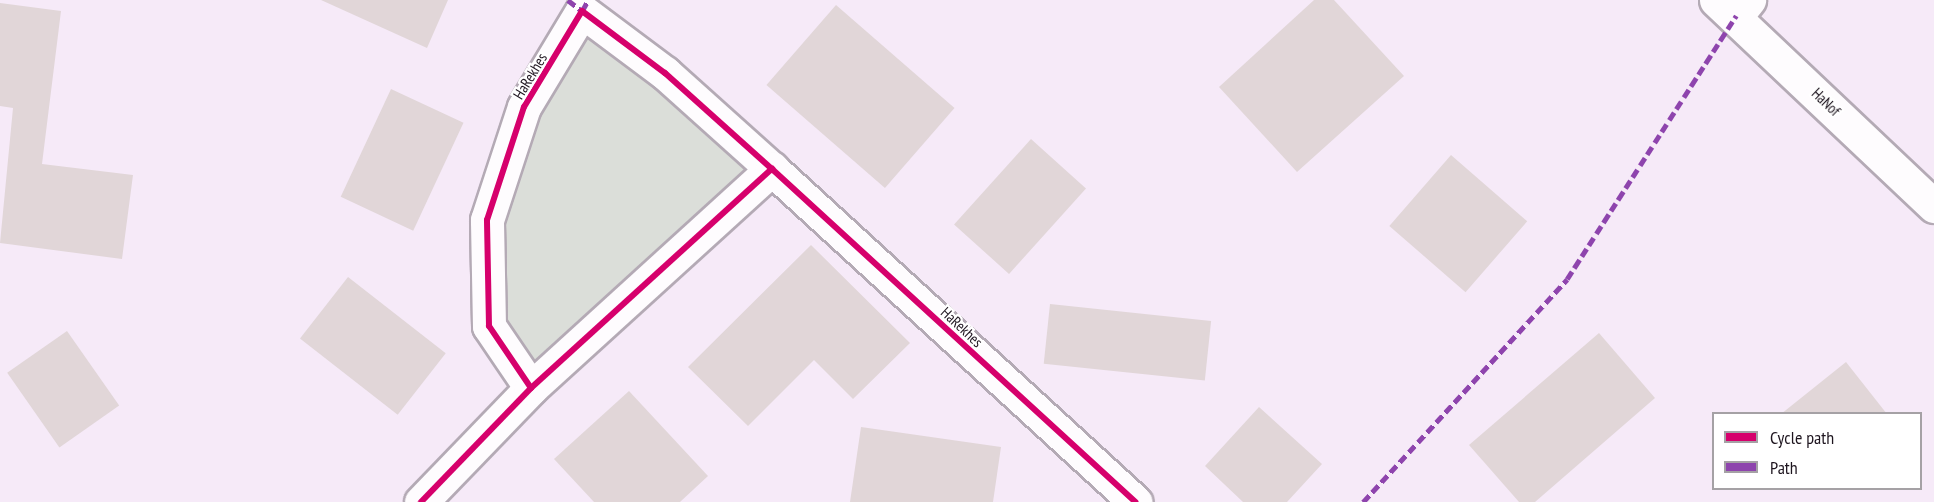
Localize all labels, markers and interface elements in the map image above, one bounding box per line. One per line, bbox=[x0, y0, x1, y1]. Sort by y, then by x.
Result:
street label: HaRekhes bbox=[509, 50, 551, 102]
street label: HaNof bbox=[1808, 84, 1844, 120]
street label: HaRekhes bbox=[937, 303, 987, 351]
legend bbox=[1712, 412, 1922, 490]
text: Cycle path bbox=[1770, 426, 1834, 449]
text: Path bbox=[1770, 456, 1798, 479]

